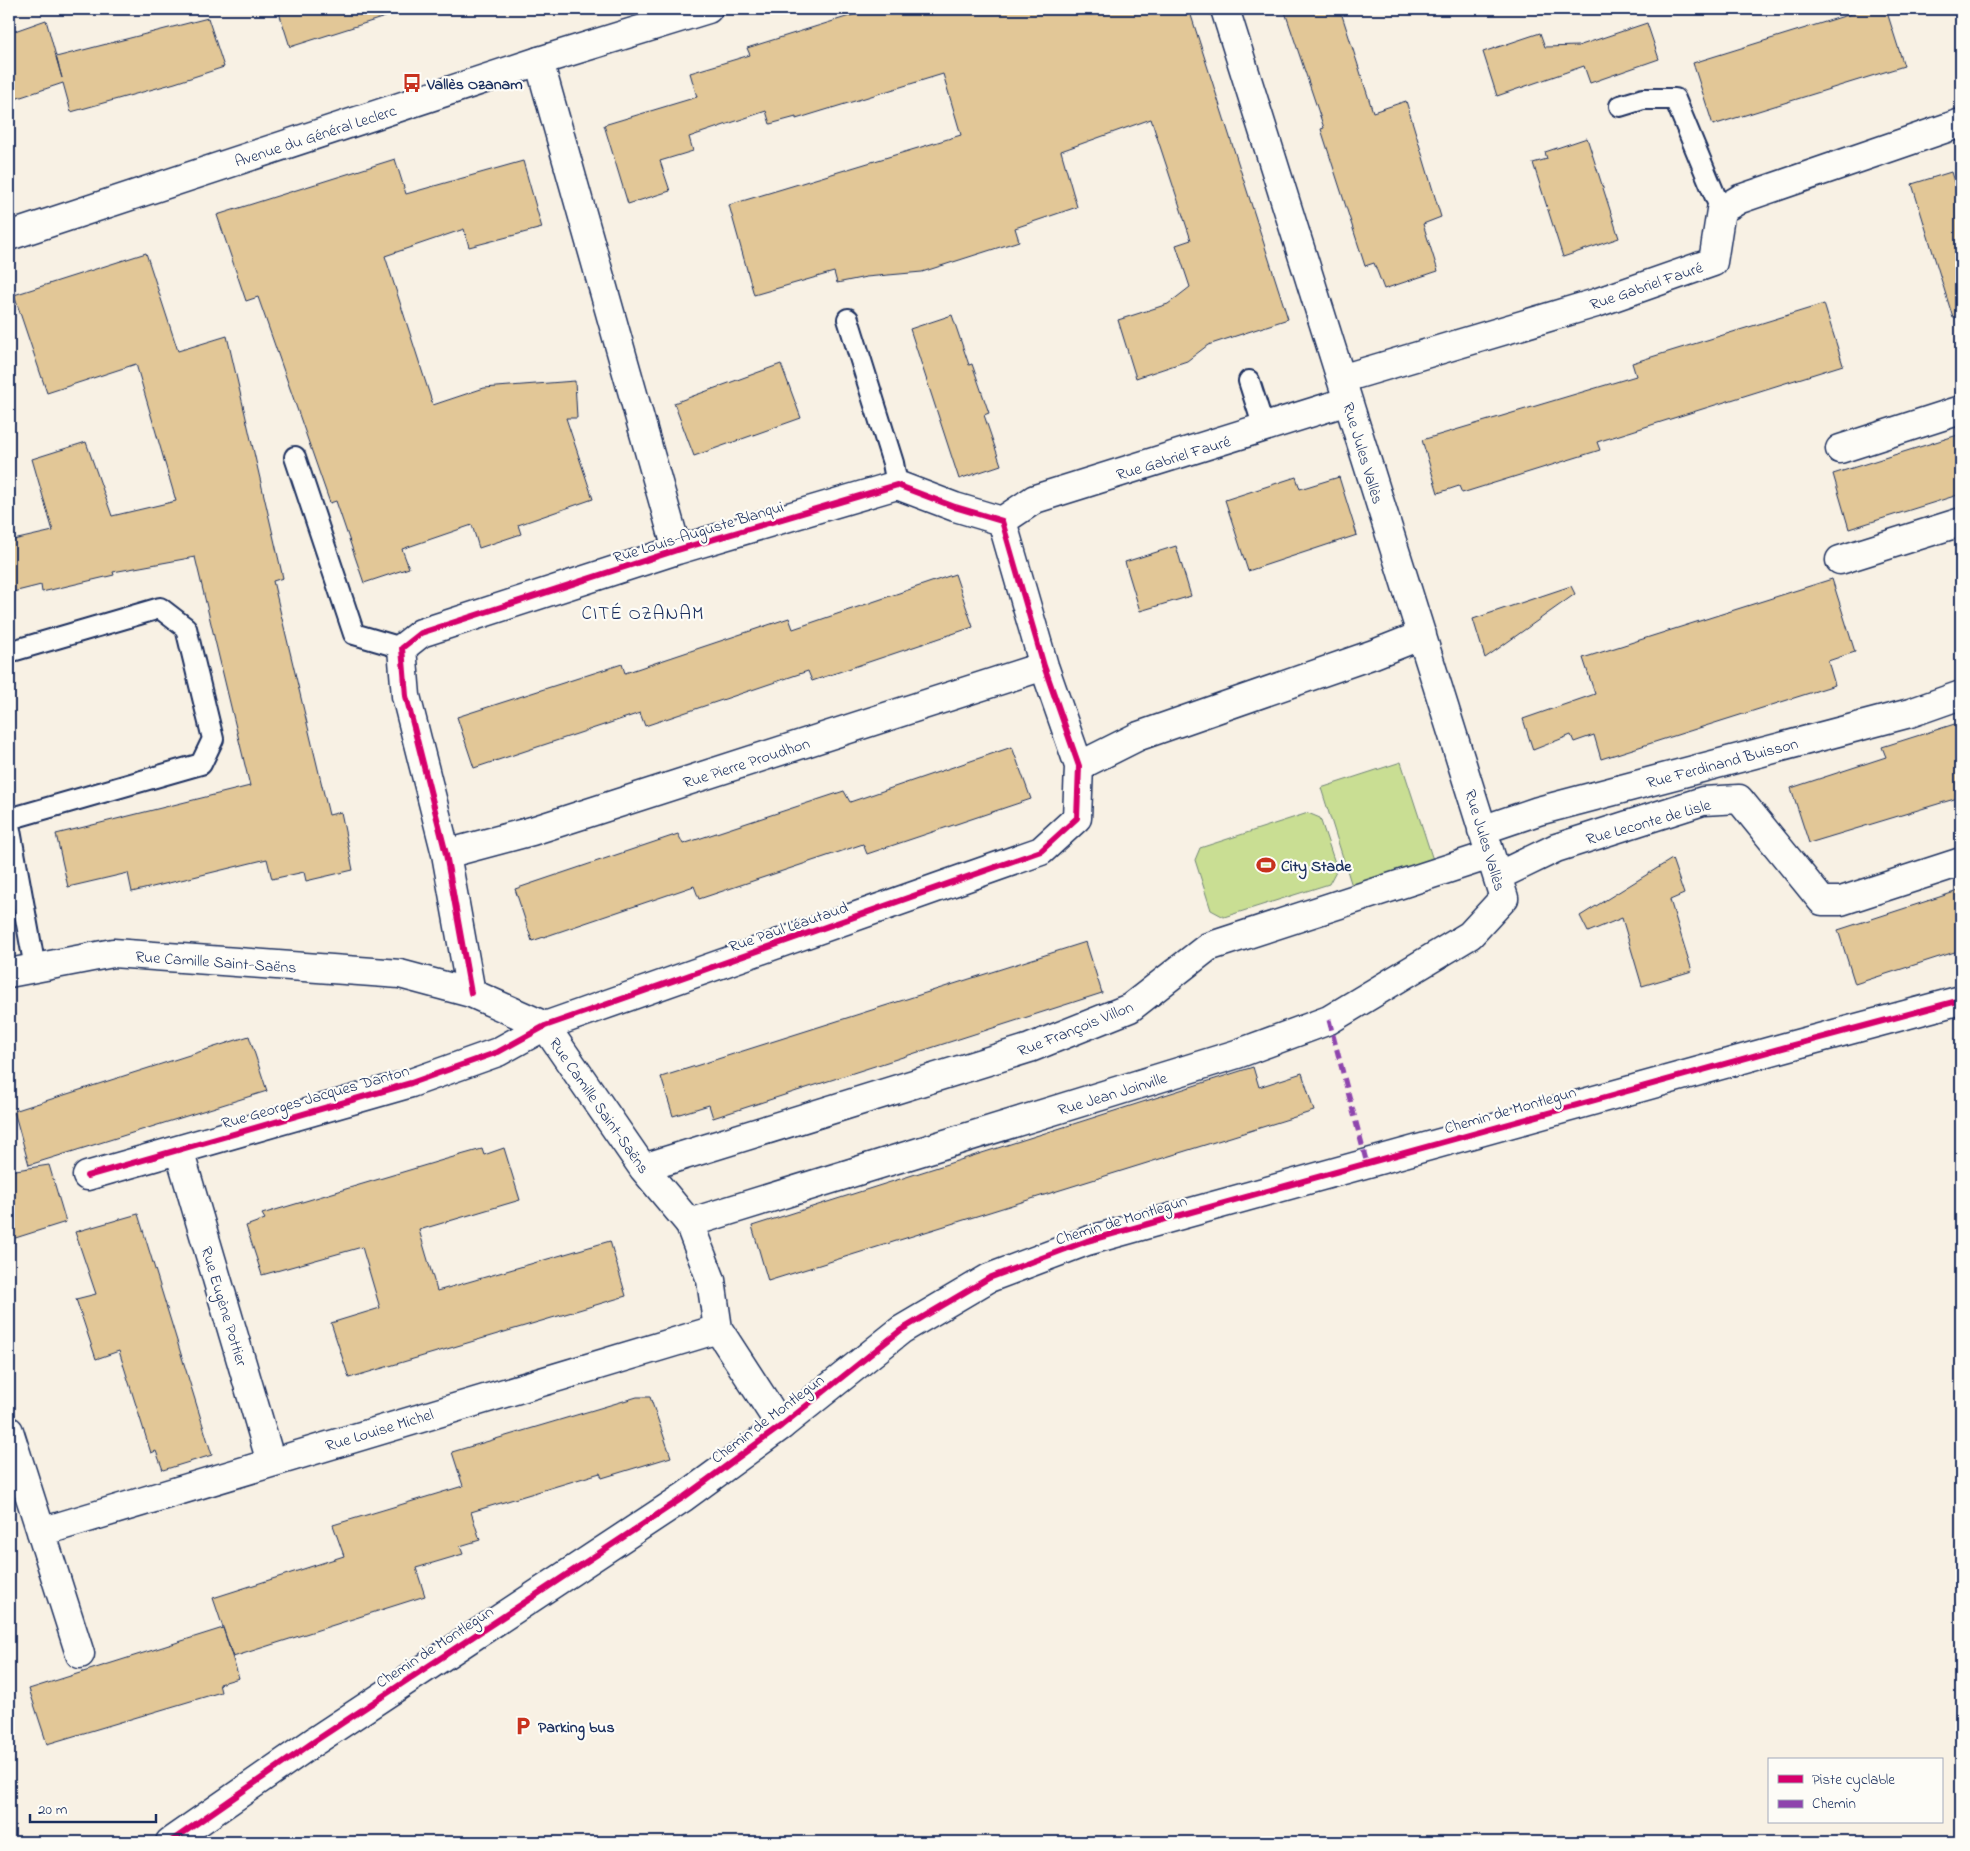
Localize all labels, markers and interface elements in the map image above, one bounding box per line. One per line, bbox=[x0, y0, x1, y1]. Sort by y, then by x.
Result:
bus stop icon: Vallès Ozanam bbox=[401, 72, 423, 94]
place label: Vallès Ozanam bbox=[426, 73, 523, 97]
street label: Avenue du Général Leclerc bbox=[232, 99, 400, 174]
street label: Rue Gabriel Fauré bbox=[1587, 256, 1707, 317]
street label: Rue Jules Vallès bbox=[1335, 400, 1389, 507]
street label: Rue Gabriel Fauré bbox=[1114, 430, 1234, 488]
street label: Rue Louis-Auguste Blanqui bbox=[610, 496, 787, 570]
district label: CITÉ OZANAM bbox=[581, 601, 705, 628]
street label: Rue Pierre Proudhon bbox=[680, 732, 813, 796]
street label: Rue Ferdinand Buisson bbox=[1644, 732, 1801, 796]
street label: Rue Jules Vallès bbox=[1457, 787, 1511, 894]
street label: Rue Leconte de Lisle bbox=[1583, 793, 1715, 852]
sports icon: City Stade bbox=[1255, 854, 1277, 876]
place label: City Stade bbox=[1281, 855, 1352, 880]
street label: Rue Paul Léautaud bbox=[726, 896, 852, 960]
street label: Rue Camille Saint-Saëns bbox=[134, 945, 297, 981]
street label: Rue François Villon bbox=[1014, 996, 1137, 1064]
street label: Rue Camille Saint-Saëns bbox=[542, 1033, 655, 1179]
street label: Rue Georges Jacques Danton bbox=[219, 1060, 412, 1136]
street label: Rue Jean Joinville bbox=[1055, 1067, 1171, 1123]
street label: Chemin de Montlegun bbox=[1442, 1081, 1579, 1141]
street label: Chemin de Montlegun bbox=[1053, 1189, 1190, 1252]
street label: Rue Eugène Pottier bbox=[194, 1244, 253, 1369]
street label: Chemin de Montlegun bbox=[707, 1369, 830, 1470]
street label: Rue Louise Michel bbox=[323, 1403, 437, 1459]
street label: Chemin de Montlegun bbox=[371, 1600, 499, 1695]
parking icon: Parking bus bbox=[512, 1715, 534, 1737]
place label: Parking bus bbox=[538, 1716, 615, 1741]
legend bbox=[1768, 1758, 1942, 1824]
text: Piste cyclable bbox=[1812, 1769, 1895, 1792]
scale bar bbox=[30, 1791, 156, 1823]
text: Chemin bbox=[1812, 1793, 1856, 1815]
text: 20 m bbox=[38, 1799, 68, 1821]

